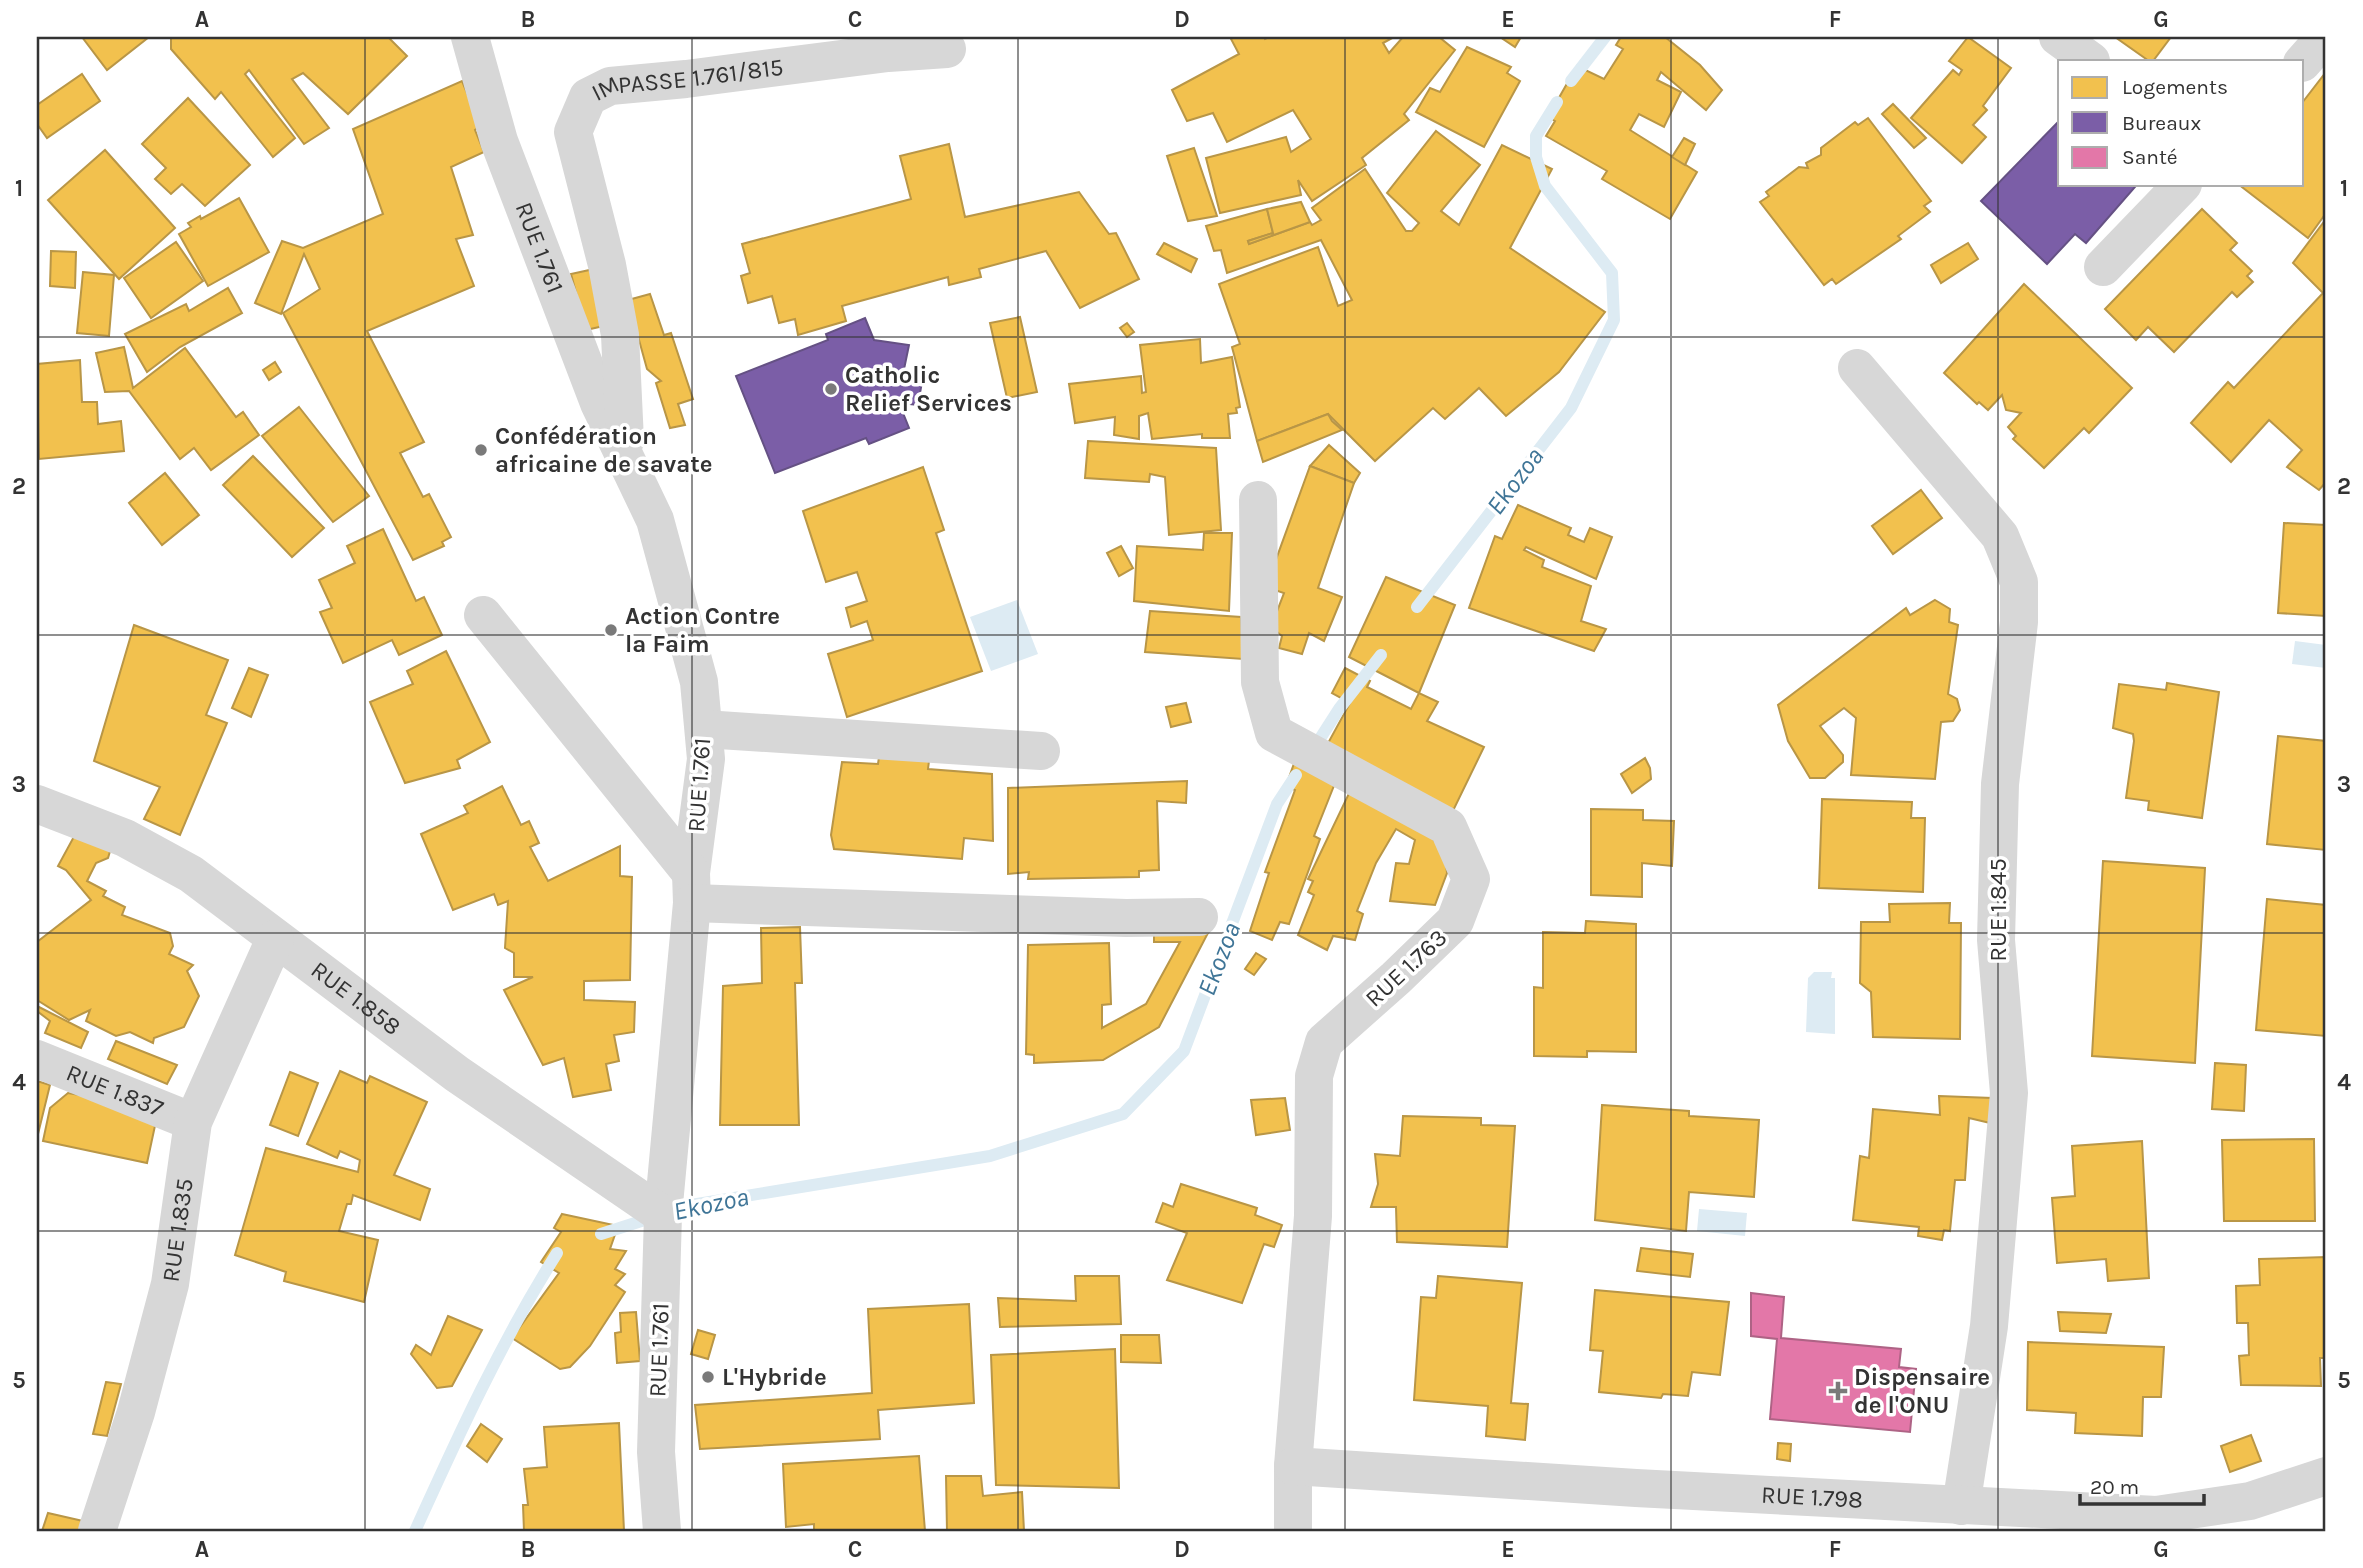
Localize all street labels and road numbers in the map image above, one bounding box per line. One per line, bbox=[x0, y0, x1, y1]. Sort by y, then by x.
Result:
street label: IMPASSE 1.761/815 bbox=[587, 53, 785, 107]
street label: RUE 1.761 bbox=[510, 198, 570, 297]
street label: RUE 1.761 bbox=[682, 737, 716, 833]
street label: RUE 1.845 bbox=[1984, 858, 2012, 962]
street label: RUE 1.763 bbox=[1360, 923, 1452, 1013]
street label: RUE 1.858 bbox=[306, 955, 406, 1041]
street label: RUE 1.837 bbox=[62, 1058, 167, 1123]
street label: RUE 1.835 bbox=[156, 1177, 199, 1284]
street label: RUE 1.761 bbox=[643, 1302, 675, 1398]
street label: RUE 1.798 bbox=[1761, 1481, 1864, 1514]

